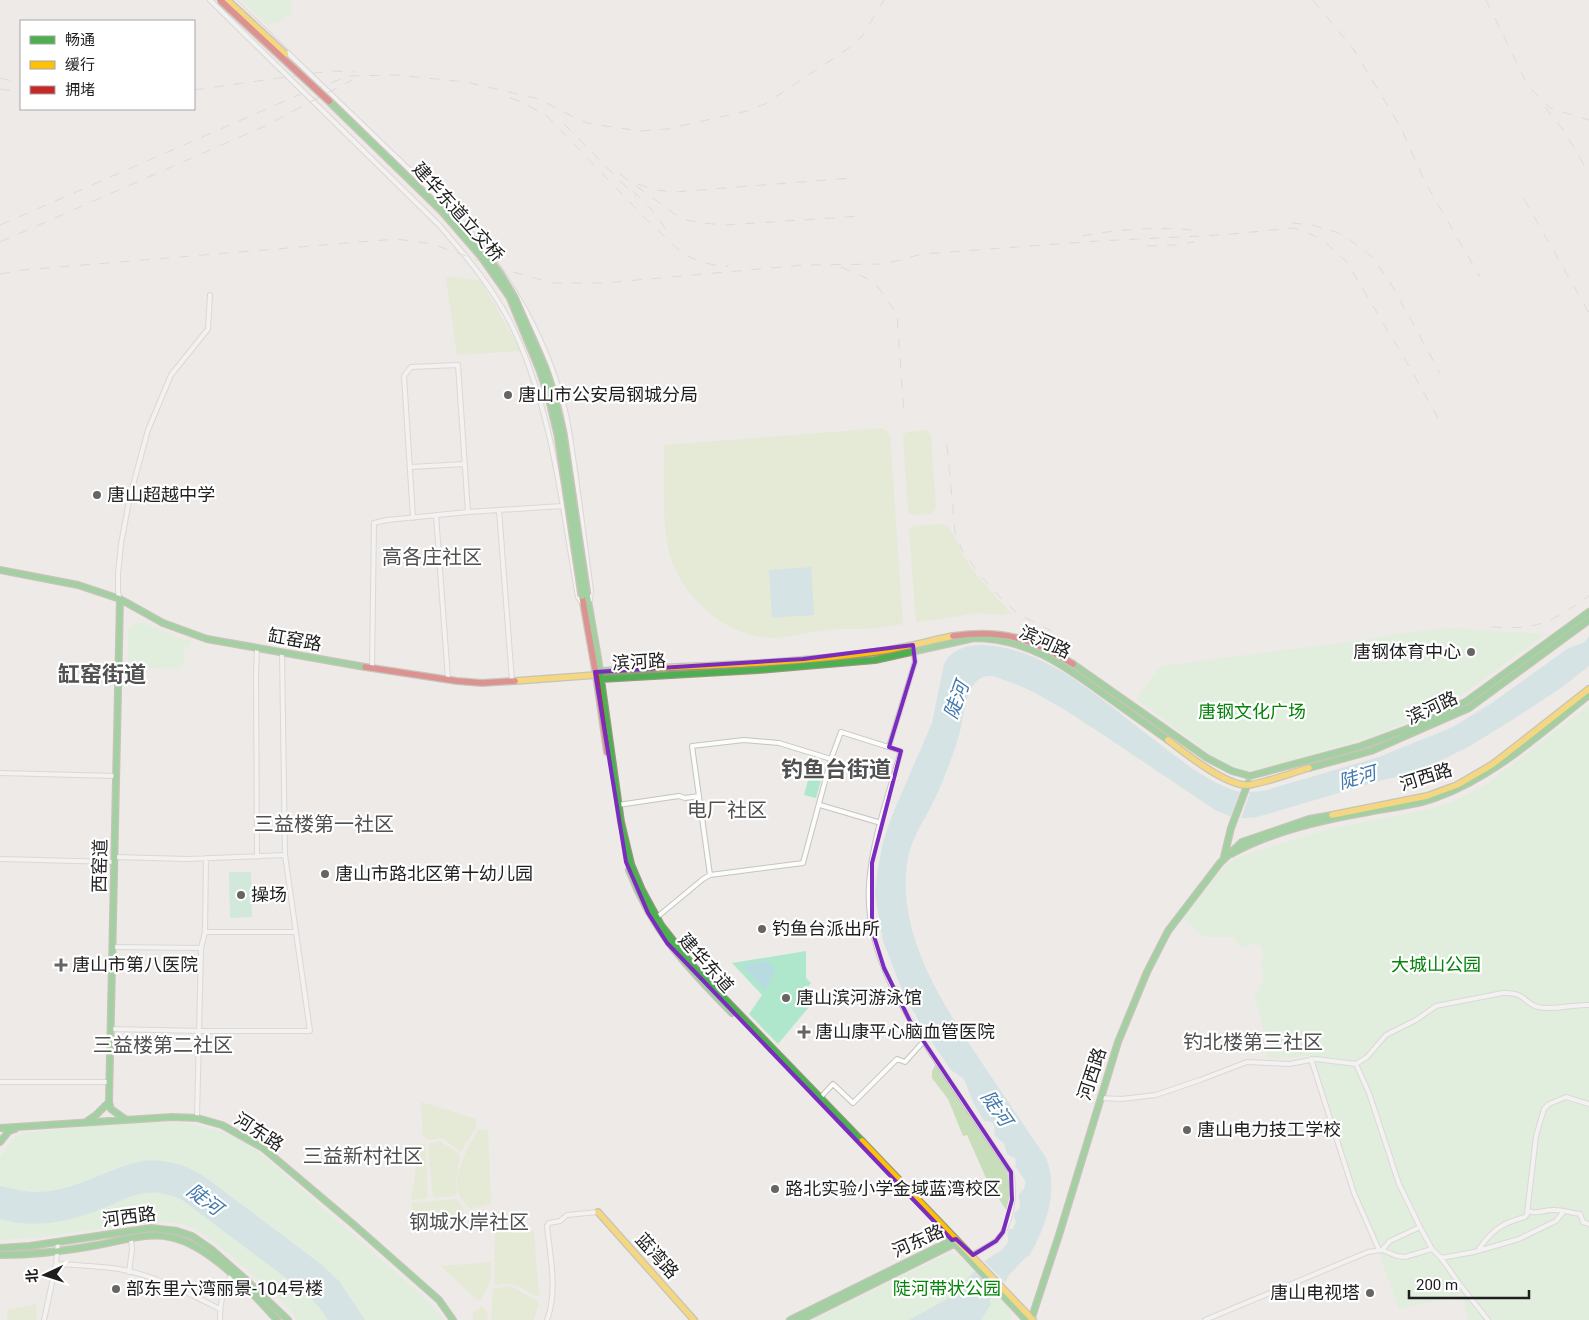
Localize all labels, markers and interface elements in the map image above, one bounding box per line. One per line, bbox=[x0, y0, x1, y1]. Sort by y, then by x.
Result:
legend bbox=[20, 20, 195, 110]
text: 畅通 bbox=[65, 31, 95, 49]
text: 缓行 bbox=[65, 56, 95, 74]
text: 拥堵 bbox=[65, 81, 95, 99]
street label: 建华东道立交桥 bbox=[408, 158, 508, 266]
place label: 唐山市公安局钢城分局 bbox=[518, 384, 698, 405]
marker: 唐山市公安局钢城分局 bbox=[502, 389, 514, 401]
place label: 唐山超越中学 bbox=[107, 484, 215, 505]
marker: 唐山超越中学 bbox=[91, 489, 103, 501]
district label: 高各庄社区 bbox=[382, 545, 482, 569]
street label: 滨河路 bbox=[1016, 621, 1074, 662]
street label: 缸窑路 bbox=[267, 624, 323, 655]
place label: 唐钢体育中心 bbox=[1353, 641, 1461, 662]
marker: 唐钢体育中心 bbox=[1465, 646, 1477, 658]
street label: 滨河路 bbox=[611, 650, 666, 673]
district label: 缸窑街道 bbox=[58, 662, 146, 687]
water label: 陡河 bbox=[939, 675, 975, 722]
street label: 滨河路 bbox=[1403, 687, 1461, 728]
park label: 唐钢文化广场 bbox=[1198, 701, 1306, 722]
district label: 钓鱼台街道 bbox=[781, 757, 891, 782]
street label: 河西路 bbox=[1397, 759, 1455, 794]
water label: 陡河 bbox=[1336, 760, 1382, 794]
district label: 电厂社区 bbox=[687, 798, 767, 822]
district label: 三益楼第一社区 bbox=[254, 812, 394, 836]
street label: 西窑道 bbox=[89, 839, 110, 893]
place label: 唐山市路北区第十幼儿园 bbox=[335, 863, 533, 884]
marker: 唐山市路北区第十幼儿园 bbox=[319, 868, 331, 880]
place label: 操场 bbox=[251, 884, 287, 905]
marker: 操场 bbox=[235, 889, 247, 901]
place label: 钓鱼台派出所 bbox=[772, 918, 880, 939]
marker: 钓鱼台派出所 bbox=[756, 923, 768, 935]
street label: 建华东道 bbox=[674, 929, 738, 996]
place label: 唐山市第八医院 bbox=[72, 954, 198, 975]
park label: 大城山公园 bbox=[1391, 954, 1481, 975]
marker: 唐山市第八医院 bbox=[54, 958, 68, 972]
place label: 唐山滨河游泳馆 bbox=[796, 987, 922, 1008]
marker: 唐山滨河游泳馆 bbox=[780, 992, 792, 1004]
place label: 唐山康平心脑血管医院 bbox=[815, 1021, 995, 1042]
marker: 唐山康平心脑血管医院 bbox=[797, 1025, 811, 1039]
district label: 钓北楼第三社区 bbox=[1183, 1030, 1323, 1054]
district label: 三益楼第二社区 bbox=[93, 1033, 233, 1057]
street label: 河西路 bbox=[1073, 1045, 1110, 1103]
water label: 陡河 bbox=[976, 1086, 1019, 1134]
street label: 河东路 bbox=[231, 1108, 288, 1155]
place label: 唐山电力技工学校 bbox=[1197, 1119, 1341, 1140]
marker: 唐山电力技工学校 bbox=[1181, 1124, 1193, 1136]
district label: 三益新村社区 bbox=[303, 1144, 423, 1168]
place label: 路北实验小学金域蓝湾校区 bbox=[785, 1178, 1001, 1199]
water label: 陡河 bbox=[183, 1179, 230, 1222]
marker: 路北实验小学金域蓝湾校区 bbox=[769, 1183, 781, 1195]
street label: 河西路 bbox=[101, 1203, 157, 1230]
district label: 钢城水岸社区 bbox=[409, 1210, 529, 1234]
street label: 河东路 bbox=[889, 1220, 947, 1261]
street label: 蓝湾路 bbox=[632, 1229, 683, 1283]
north arrow bbox=[20, 1250, 70, 1300]
text: 北 bbox=[24, 1268, 41, 1283]
scale bar bbox=[1409, 1268, 1529, 1300]
text: 200 m bbox=[1416, 1276, 1458, 1294]
place label: 部东里六湾丽景-104号楼 bbox=[126, 1278, 323, 1299]
park label: 陡河带状公园 bbox=[893, 1278, 1001, 1299]
place label: 唐山电视塔 bbox=[1270, 1282, 1360, 1303]
marker: 部东里六湾丽景-104号楼 bbox=[110, 1283, 122, 1295]
marker: 唐山电视塔 bbox=[1364, 1287, 1376, 1299]

